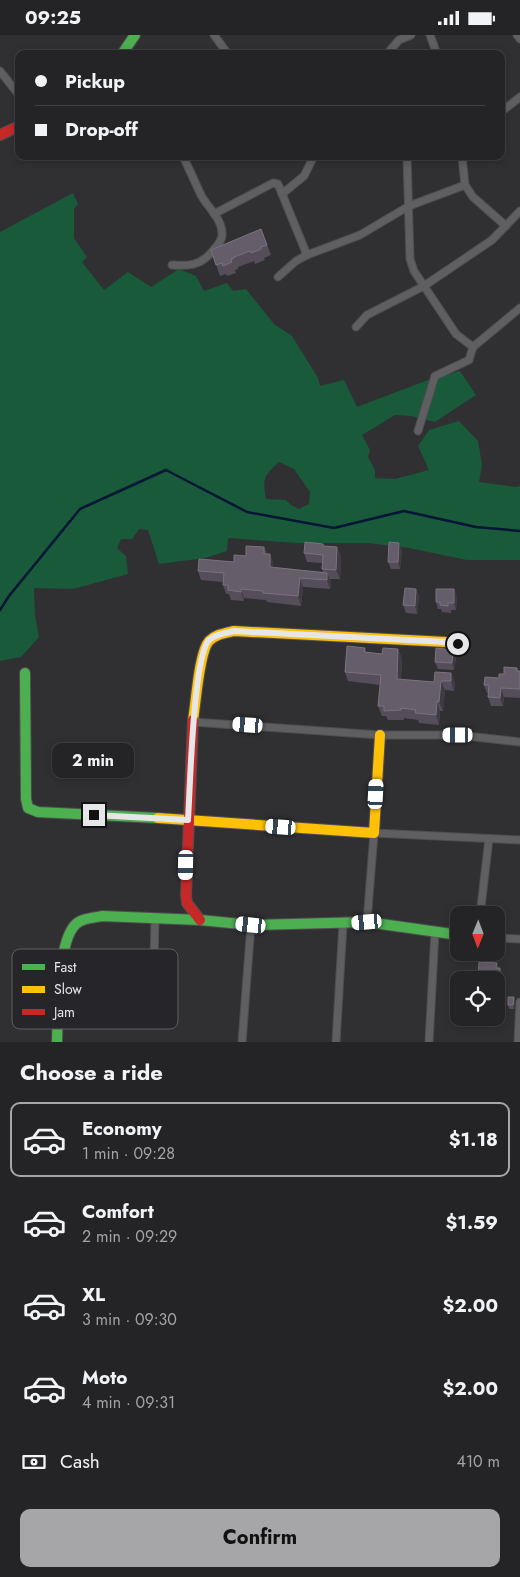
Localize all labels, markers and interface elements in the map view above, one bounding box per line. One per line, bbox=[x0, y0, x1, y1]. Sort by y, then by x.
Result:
text: 09:25 bbox=[25, 4, 81, 31]
text: Pickup bbox=[65, 68, 125, 95]
text: Drop-off bbox=[65, 116, 138, 143]
route start bbox=[447, 633, 469, 655]
car bbox=[232, 716, 263, 734]
car bbox=[443, 728, 473, 743]
callout: 2 min bbox=[53, 743, 135, 777]
text: 2 min bbox=[72, 749, 114, 772]
car bbox=[367, 779, 384, 809]
route end bbox=[83, 804, 105, 826]
car bbox=[265, 818, 296, 836]
car bbox=[178, 850, 193, 880]
north arrow bbox=[450, 906, 505, 961]
map controls bbox=[450, 906, 505, 1026]
car bbox=[351, 913, 382, 931]
car bbox=[235, 916, 266, 934]
legend bbox=[12, 949, 178, 1029]
text: Fast bbox=[54, 957, 77, 977]
button: locate bbox=[450, 971, 505, 1026]
text: Slow bbox=[54, 979, 82, 999]
text: Jam bbox=[52, 1002, 75, 1022]
text: Choose a ride bbox=[20, 1056, 163, 1088]
text: Economy bbox=[82, 1115, 162, 1142]
icon: car bbox=[22, 1117, 67, 1162]
text: $1.18 bbox=[449, 1126, 498, 1153]
text: 1 min · 09:28 bbox=[82, 1142, 175, 1165]
text: Comfort bbox=[82, 1198, 154, 1225]
icon: car bbox=[22, 1200, 67, 1245]
text: $1.59 bbox=[445, 1209, 498, 1236]
text: 2 min · 09:29 bbox=[82, 1225, 177, 1248]
text: XL bbox=[82, 1281, 105, 1308]
icon: car bbox=[22, 1283, 67, 1328]
text: $2.00 bbox=[442, 1292, 498, 1319]
text: 3 min · 09:30 bbox=[82, 1308, 177, 1331]
text: Moto bbox=[82, 1364, 127, 1391]
icon: car bbox=[22, 1366, 67, 1411]
text: $2.00 bbox=[442, 1375, 498, 1402]
text: 4 min · 09:31 bbox=[82, 1391, 175, 1414]
icon: cash bbox=[20, 1448, 48, 1476]
text: Cash bbox=[60, 1448, 100, 1475]
text: 410 m bbox=[457, 1450, 500, 1473]
button: Confirm bbox=[20, 1509, 500, 1567]

